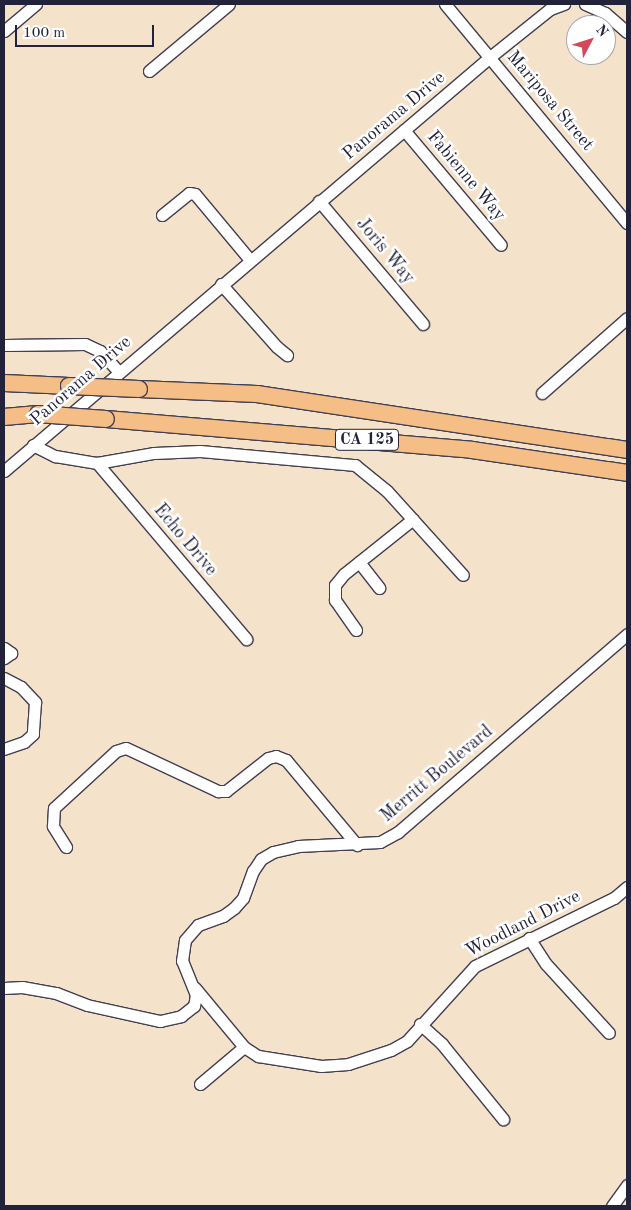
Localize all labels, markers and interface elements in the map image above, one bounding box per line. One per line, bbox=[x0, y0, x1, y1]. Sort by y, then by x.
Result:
scale bar bbox=[18, 15, 156, 47]
north arrow bbox=[566, 15, 616, 65]
text: N bbox=[593, 22, 611, 40]
text: 100 m bbox=[23, 26, 65, 41]
street label: Mariposa Street bbox=[502, 47, 598, 155]
street label: Panorama Drive bbox=[339, 67, 449, 165]
street label: Fabienne Way bbox=[422, 127, 510, 225]
street label: Joris Way bbox=[351, 214, 419, 288]
street label: Panorama Drive bbox=[26, 331, 136, 431]
road number: CA 125 bbox=[334, 426, 400, 454]
street label: Echo Drive bbox=[149, 500, 221, 580]
street label: Merritt Boulevard bbox=[377, 721, 497, 827]
street label: Woodland Drive bbox=[462, 886, 584, 962]

